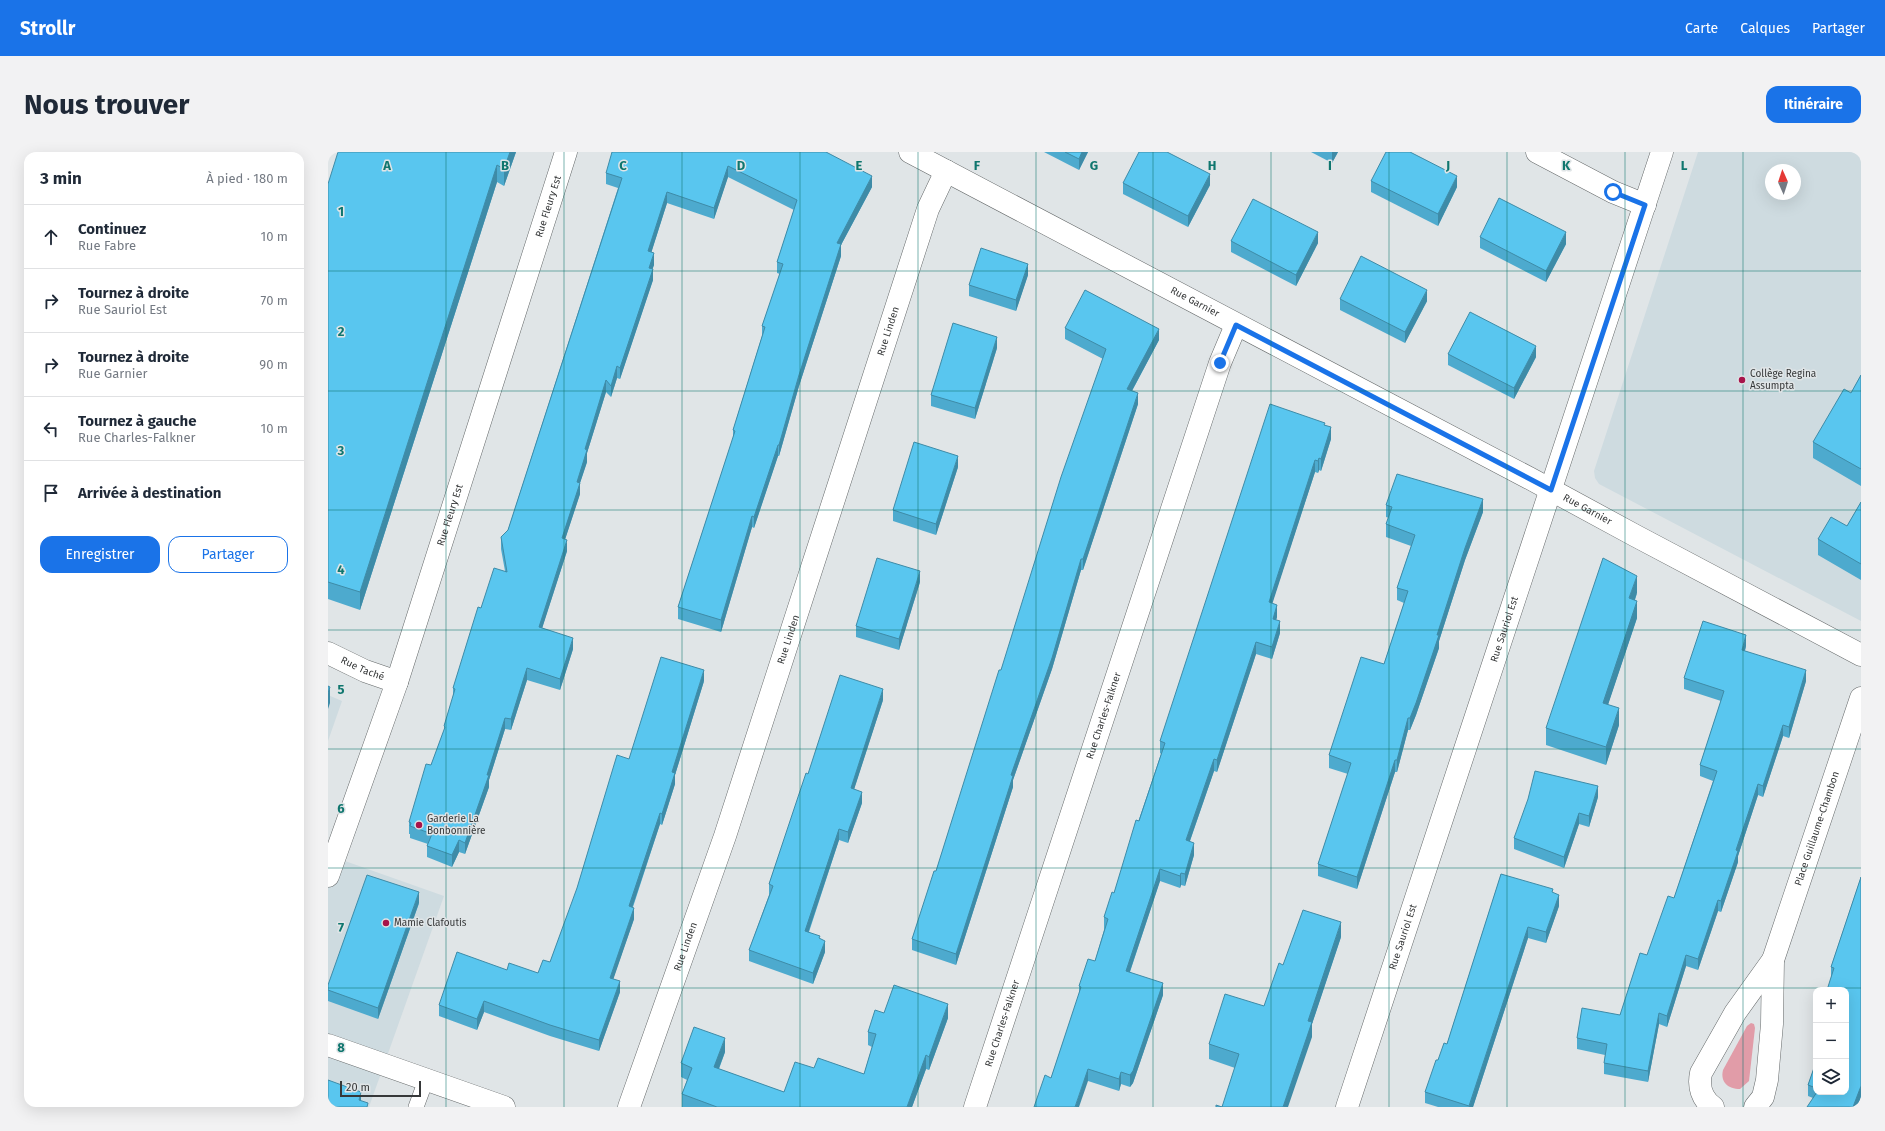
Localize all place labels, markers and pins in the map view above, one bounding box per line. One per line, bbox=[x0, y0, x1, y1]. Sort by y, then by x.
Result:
place label: Collège Regina Assumpta bbox=[1750, 368, 1816, 392]
marker: Collège Regina Assumpta bbox=[1737, 375, 1747, 385]
place label: Garderie La Bonbonnière bbox=[427, 813, 486, 837]
marker: Garderie La Bonbonnière bbox=[414, 820, 424, 830]
place label: Mamie Clafoutis bbox=[394, 917, 467, 929]
marker: Mamie Clafoutis bbox=[381, 918, 391, 928]

